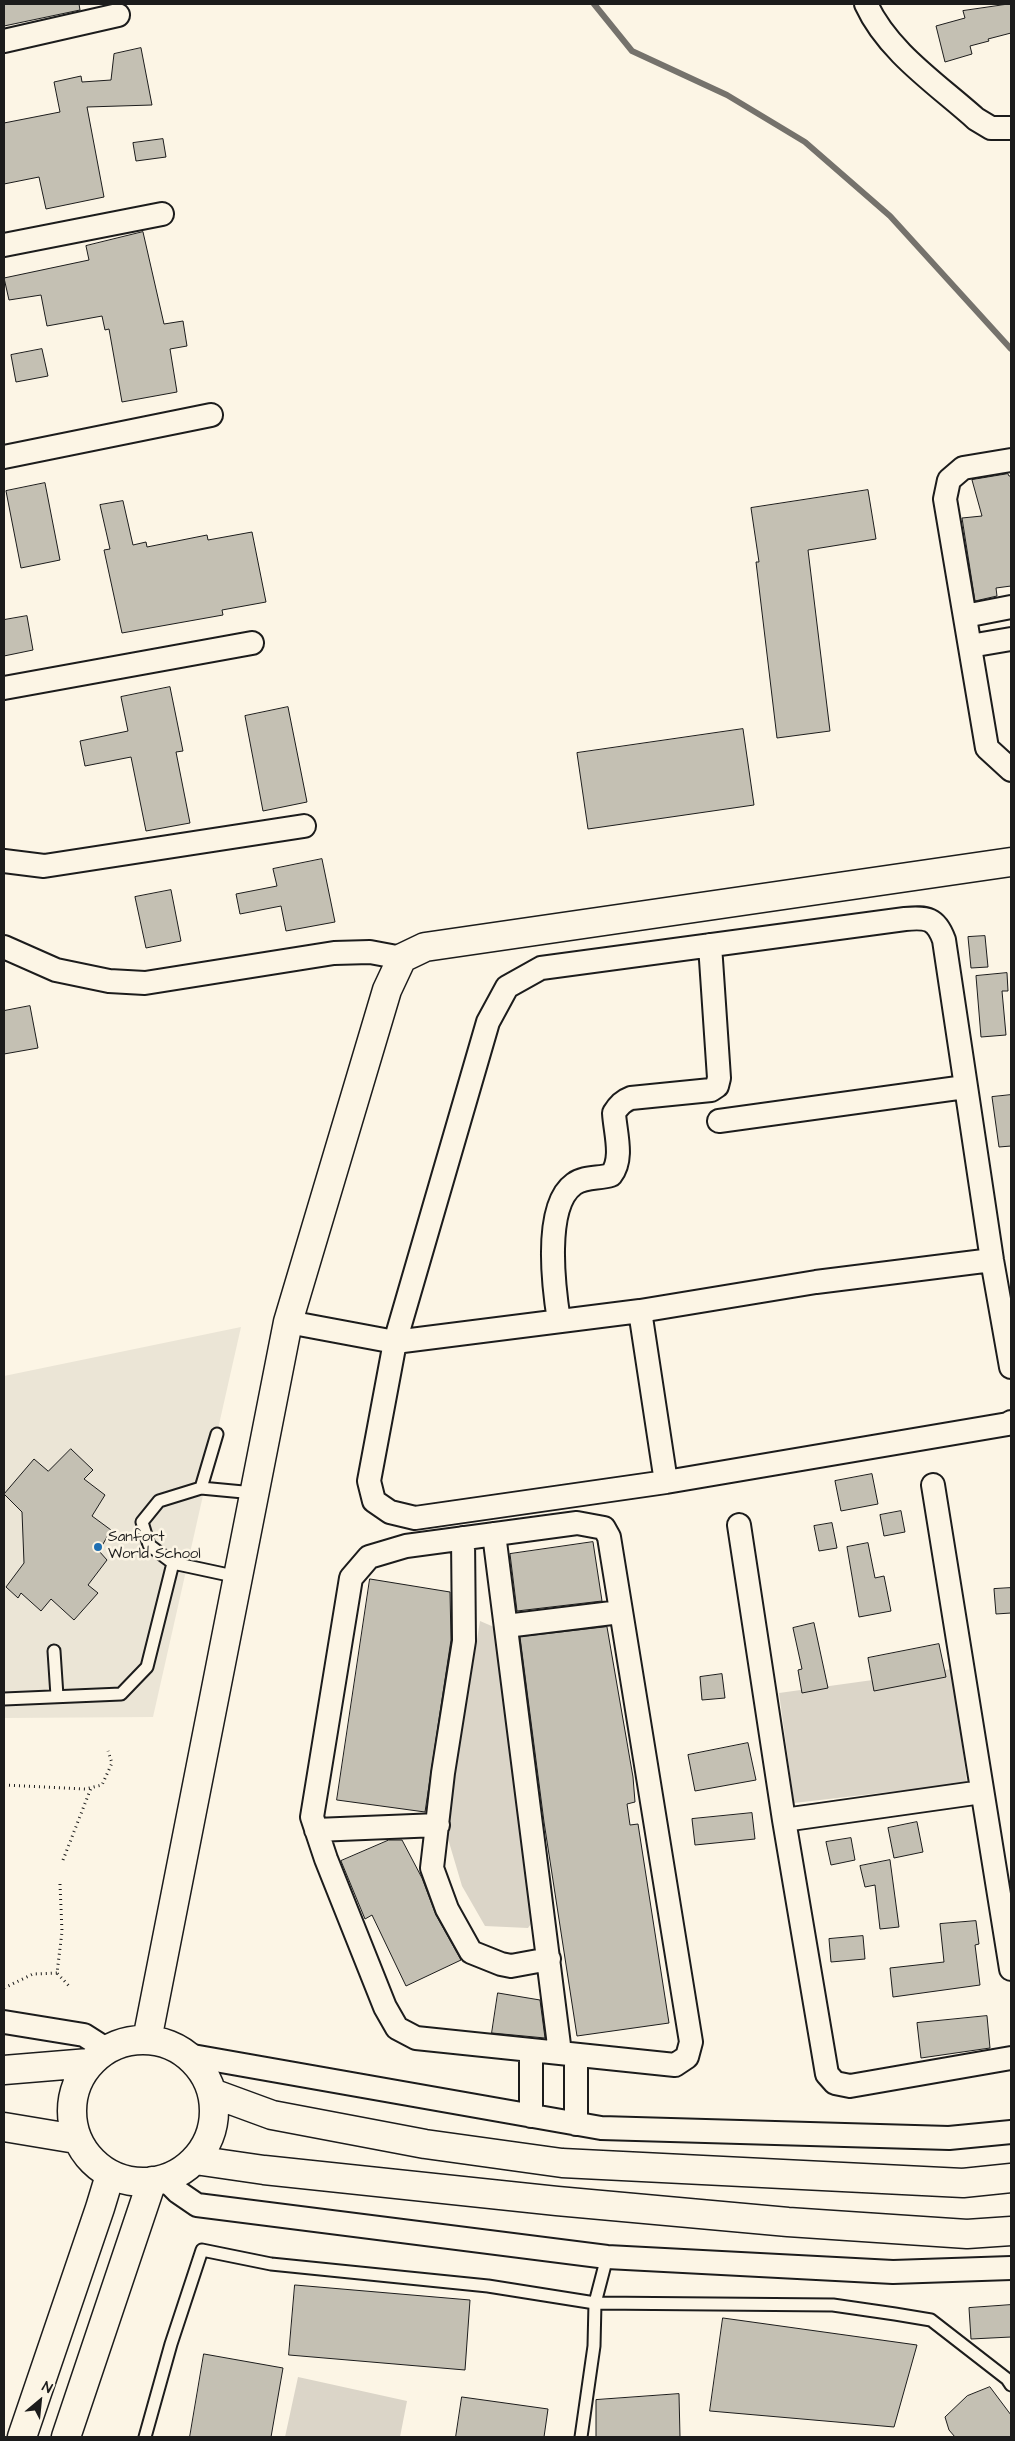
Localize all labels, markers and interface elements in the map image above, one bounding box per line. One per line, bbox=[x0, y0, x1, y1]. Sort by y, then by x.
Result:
place label: Sanfort World School bbox=[108, 1529, 201, 1564]
marker: Sanfort World School bbox=[92, 1541, 104, 1553]
north arrow bbox=[15, 2376, 65, 2426]
text: N bbox=[38, 2377, 56, 2399]

